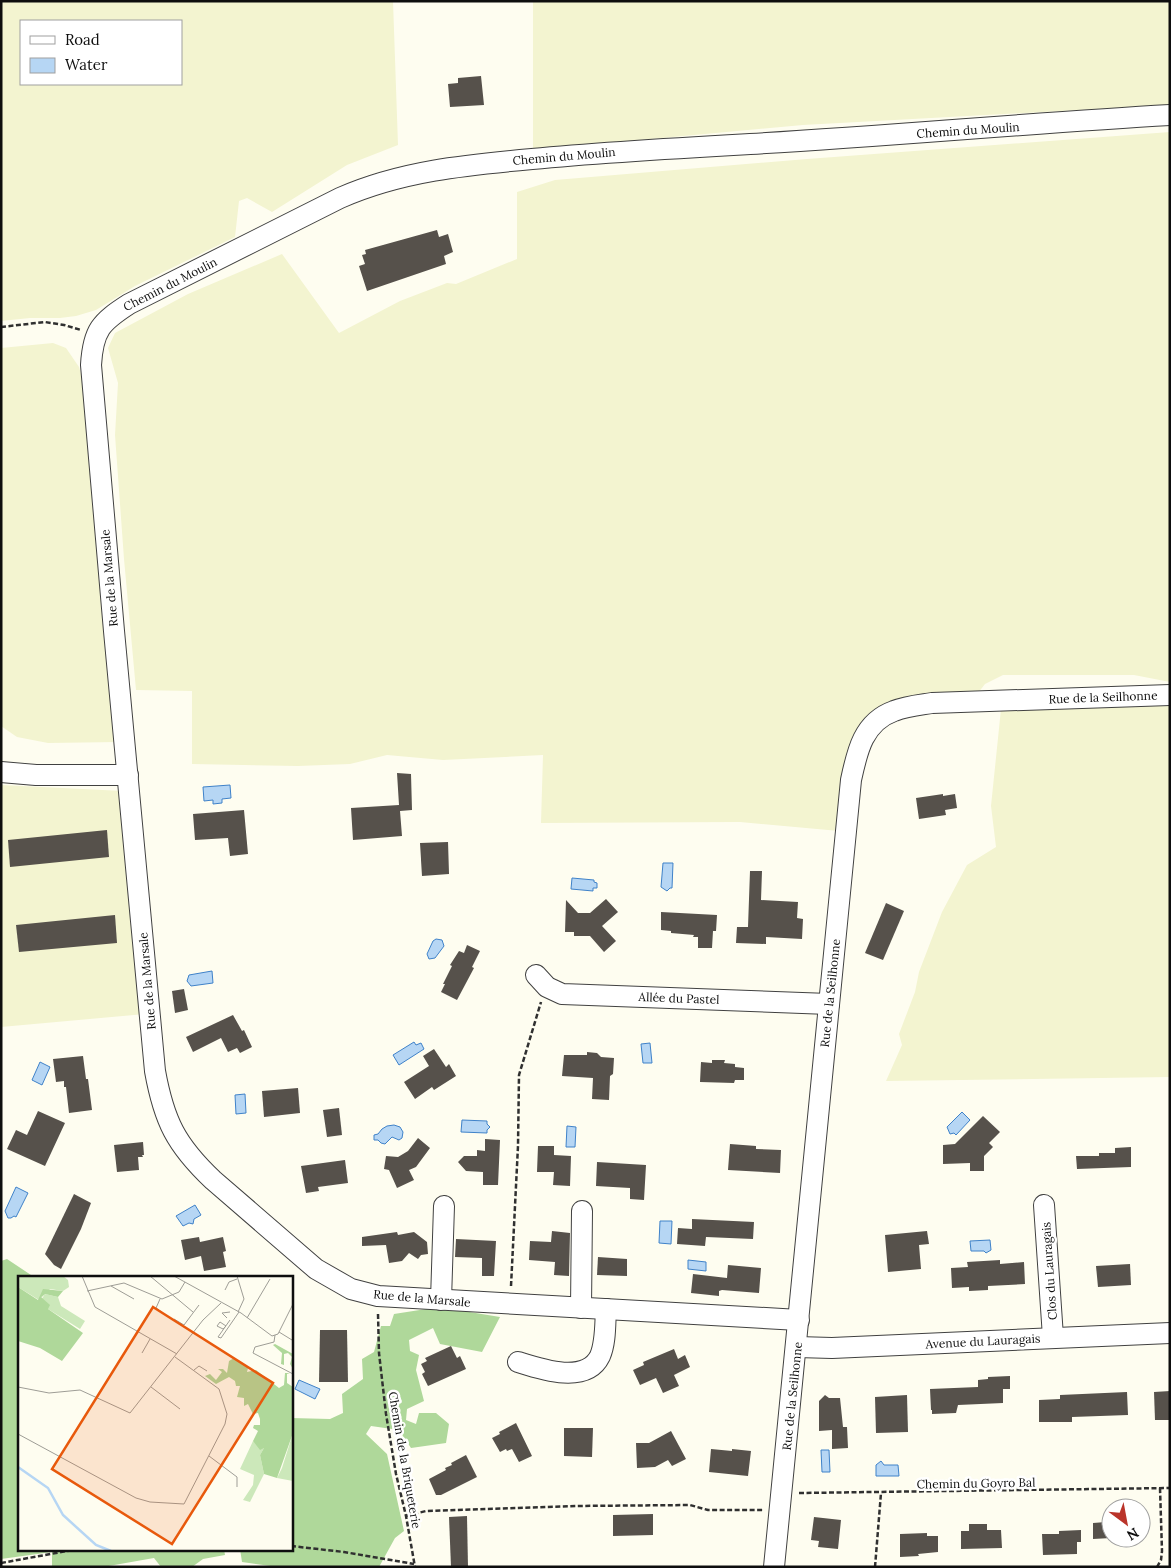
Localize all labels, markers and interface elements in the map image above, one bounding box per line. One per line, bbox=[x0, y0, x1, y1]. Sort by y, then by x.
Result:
legend bbox=[20, 20, 182, 85]
text: Road bbox=[65, 30, 100, 49]
text: Water bbox=[65, 55, 108, 74]
street label: Chemin du Moulin bbox=[916, 119, 1020, 141]
street label: Chemin du Moulin bbox=[512, 144, 616, 168]
street label: Chemin du Moulin bbox=[121, 254, 219, 314]
street label: Rue de la Marsale bbox=[97, 528, 121, 627]
street label: Rue de la Seilhonne bbox=[1048, 688, 1158, 706]
street label: Rue de la Marsale bbox=[135, 931, 159, 1030]
street label: Rue de la Seilhonne bbox=[817, 938, 843, 1048]
street label: Allée du Pastel bbox=[637, 989, 720, 1007]
street label: Clos du Lauragais bbox=[1038, 1221, 1060, 1321]
inset map bbox=[18, 1276, 292, 1550]
street label: Rue de la Marsale bbox=[373, 1286, 472, 1310]
street label: Avenue du Lauragais bbox=[924, 1330, 1041, 1352]
street label: Rue de la Seilhonne bbox=[779, 1341, 805, 1451]
street label: Chemin de la Briqueterie bbox=[386, 1390, 425, 1530]
street label: Chemin du Goyro Bal bbox=[917, 1474, 1035, 1492]
north arrow bbox=[1101, 1498, 1151, 1548]
text: N bbox=[1123, 1524, 1142, 1545]

